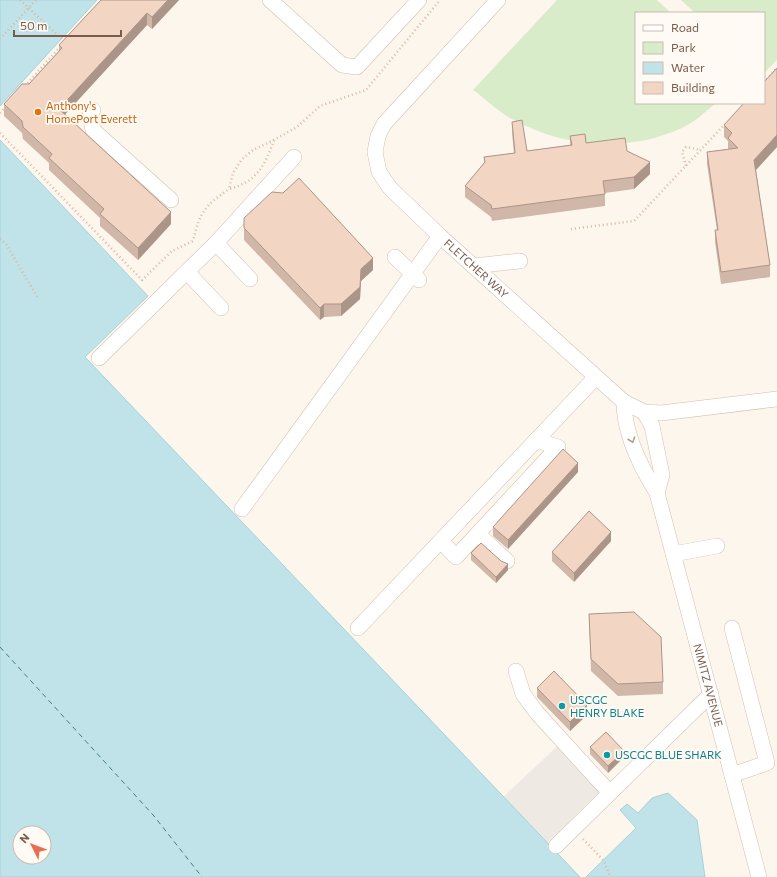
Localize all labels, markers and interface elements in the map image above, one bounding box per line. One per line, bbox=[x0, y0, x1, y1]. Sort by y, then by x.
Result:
scale bar bbox=[14, 12, 121, 38]
legend bbox=[635, 12, 765, 104]
text: 50 m bbox=[20, 18, 48, 32]
text: Road bbox=[671, 20, 699, 34]
text: Park bbox=[671, 40, 697, 54]
text: Water bbox=[671, 60, 705, 74]
text: Building bbox=[671, 80, 715, 94]
place label: Anthony's HomePort Everett bbox=[46, 99, 138, 125]
marker: Anthony's HomePort Everett bbox=[33, 107, 43, 117]
street label: FLETCHER WAY bbox=[442, 236, 511, 301]
one-way arrow bbox=[627, 436, 635, 443]
street label: NIMITZ AVENUE bbox=[691, 642, 726, 728]
place label: USCGC HENRY BLAKE bbox=[570, 693, 644, 719]
marker: USCGC HENRY BLAKE bbox=[557, 701, 567, 711]
place label: USCGC BLUE SHARK bbox=[615, 748, 722, 761]
marker: USCGC BLUE SHARK bbox=[602, 750, 612, 760]
north arrow bbox=[12, 825, 52, 865]
text: N bbox=[17, 831, 32, 845]

